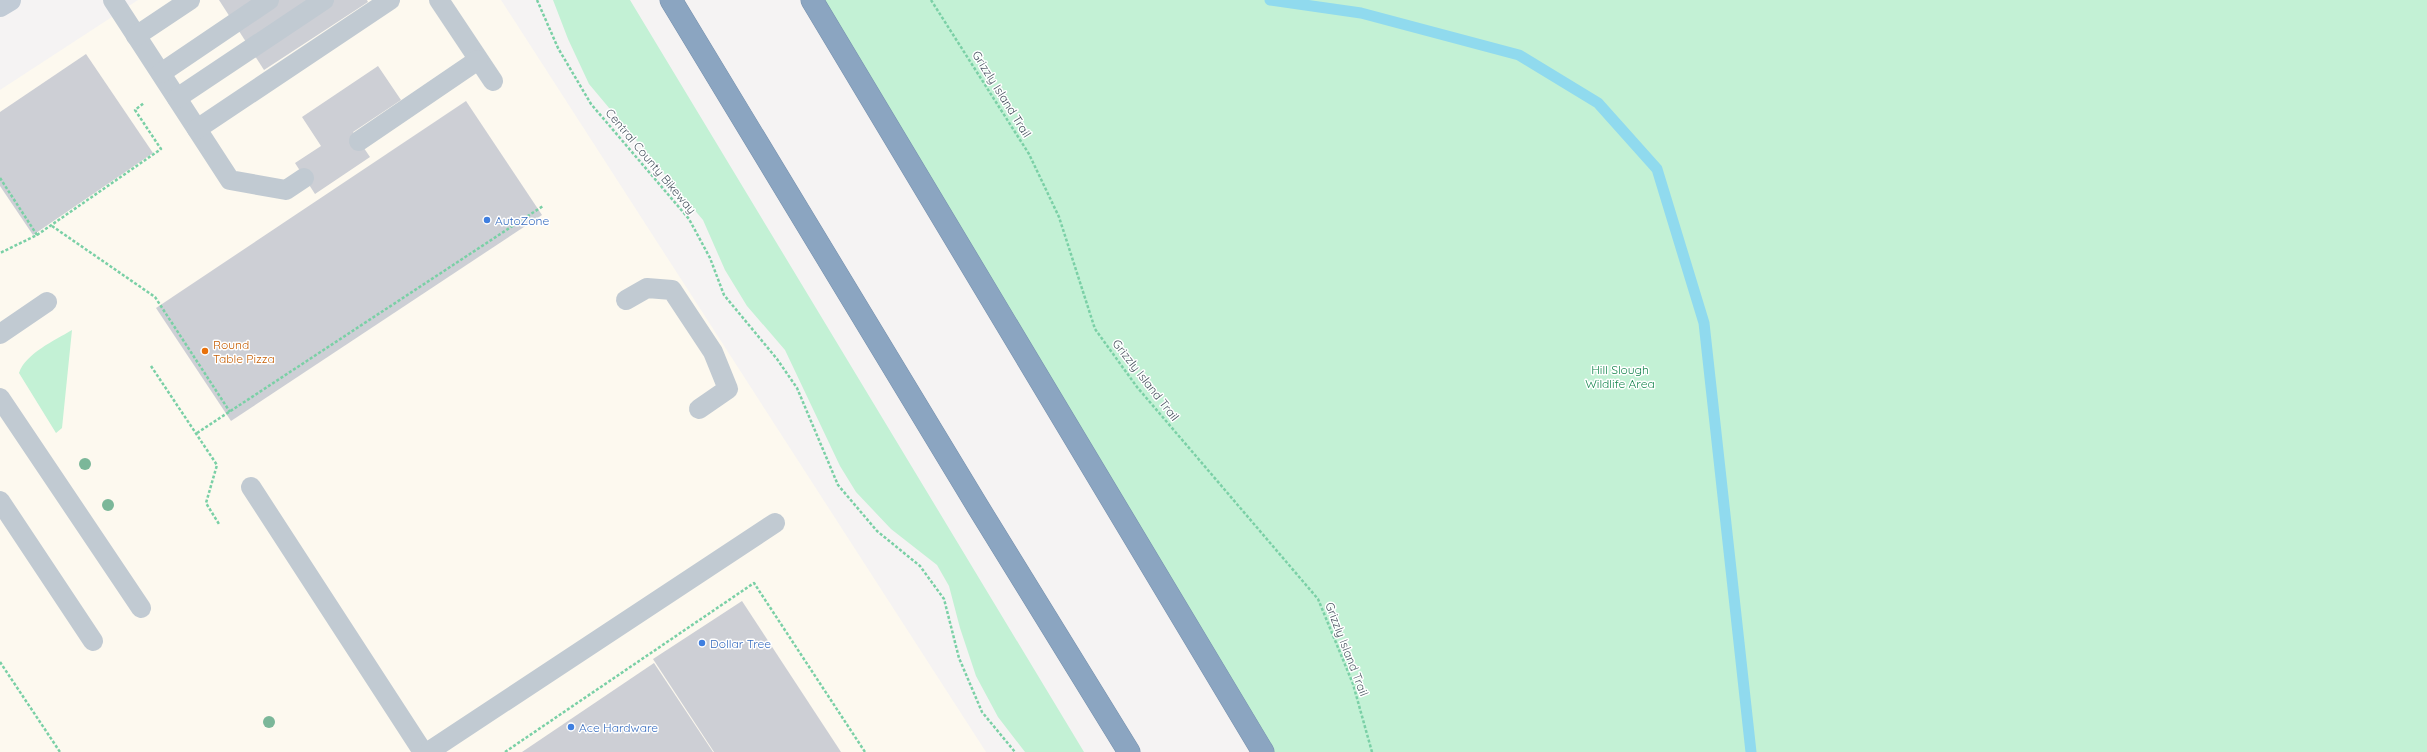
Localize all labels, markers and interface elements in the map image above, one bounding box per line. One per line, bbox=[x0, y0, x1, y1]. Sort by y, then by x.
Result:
street label: Grizzly Island Trail bbox=[969, 48, 1035, 140]
street label: Central County Bikeway bbox=[603, 105, 699, 217]
place label: AutoZone bbox=[495, 213, 549, 228]
marker: AutoZone bbox=[482, 215, 492, 225]
street label: Grizzly Island Trail bbox=[1109, 336, 1183, 424]
place label: Round Table Pizza bbox=[213, 337, 275, 366]
marker: Round Table Pizza bbox=[200, 346, 210, 356]
park label: Hill Slough Wildlife Area bbox=[1585, 362, 1655, 391]
street label: Grizzly Island Trail bbox=[1322, 600, 1372, 698]
place label: Dollar Tree bbox=[710, 636, 771, 651]
marker: Dollar Tree bbox=[697, 638, 707, 648]
place label: Ace Hardware bbox=[579, 720, 658, 735]
marker: Ace Hardware bbox=[566, 722, 576, 732]

